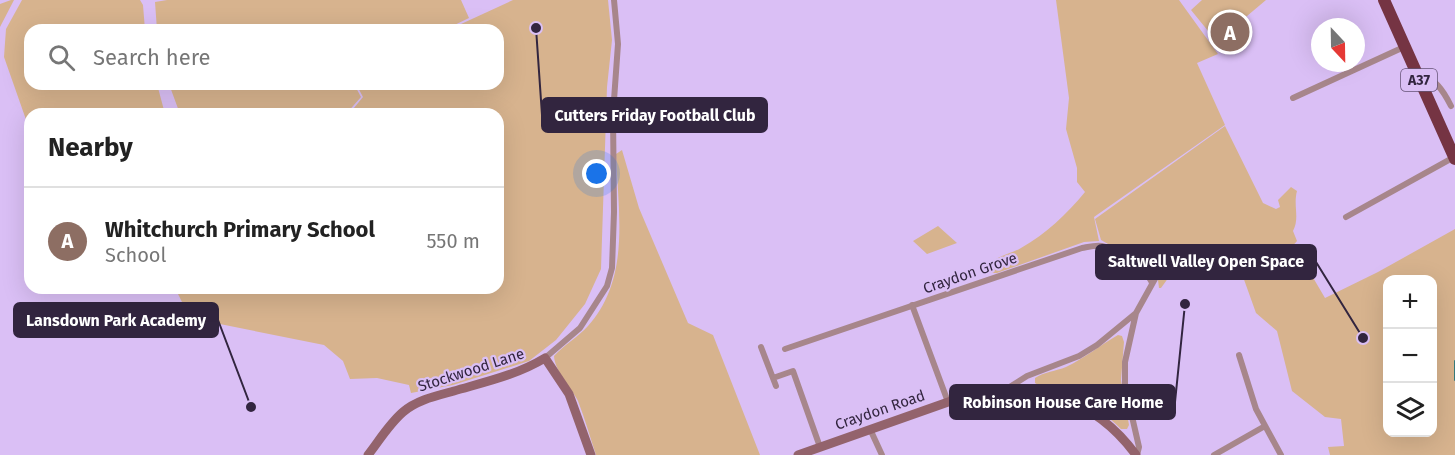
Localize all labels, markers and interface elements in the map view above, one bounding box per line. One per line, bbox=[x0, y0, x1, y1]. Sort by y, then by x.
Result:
pin: A bbox=[1210, 9, 1250, 54]
north arrow bbox=[1311, 18, 1365, 72]
search box bbox=[24, 24, 504, 90]
icon: search bbox=[45, 41, 78, 74]
text: Search here bbox=[93, 44, 211, 71]
road number: A37 bbox=[1401, 69, 1437, 91]
callout: Cutters Friday Football Club bbox=[542, 98, 767, 132]
text: Cutters Friday Football Club bbox=[555, 106, 756, 125]
text: Nearby bbox=[48, 132, 133, 163]
your location bbox=[582, 159, 611, 188]
text: Whitchurch Primary School bbox=[105, 216, 375, 243]
text: A bbox=[62, 229, 73, 253]
text: 550 m bbox=[426, 229, 480, 253]
text: School bbox=[105, 243, 166, 267]
callout: Saltwell Valley Open Space bbox=[1096, 245, 1316, 279]
street label: Craydon Grove bbox=[921, 249, 1019, 297]
text: Saltwell Valley Open Space bbox=[1108, 252, 1304, 271]
map controls bbox=[1383, 275, 1437, 437]
button: + bbox=[1383, 275, 1437, 329]
callout: Lansdown Park Academy bbox=[14, 303, 218, 337]
text: Lansdown Park Academy bbox=[26, 311, 207, 330]
button: − bbox=[1383, 329, 1437, 383]
street label: Stockwood Lane bbox=[416, 344, 526, 396]
button: layers bbox=[1383, 383, 1437, 437]
callout: Robinson House Care Home bbox=[950, 385, 1175, 419]
street label: Craydon Road bbox=[833, 386, 927, 434]
text: Robinson House Care Home bbox=[963, 393, 1163, 412]

